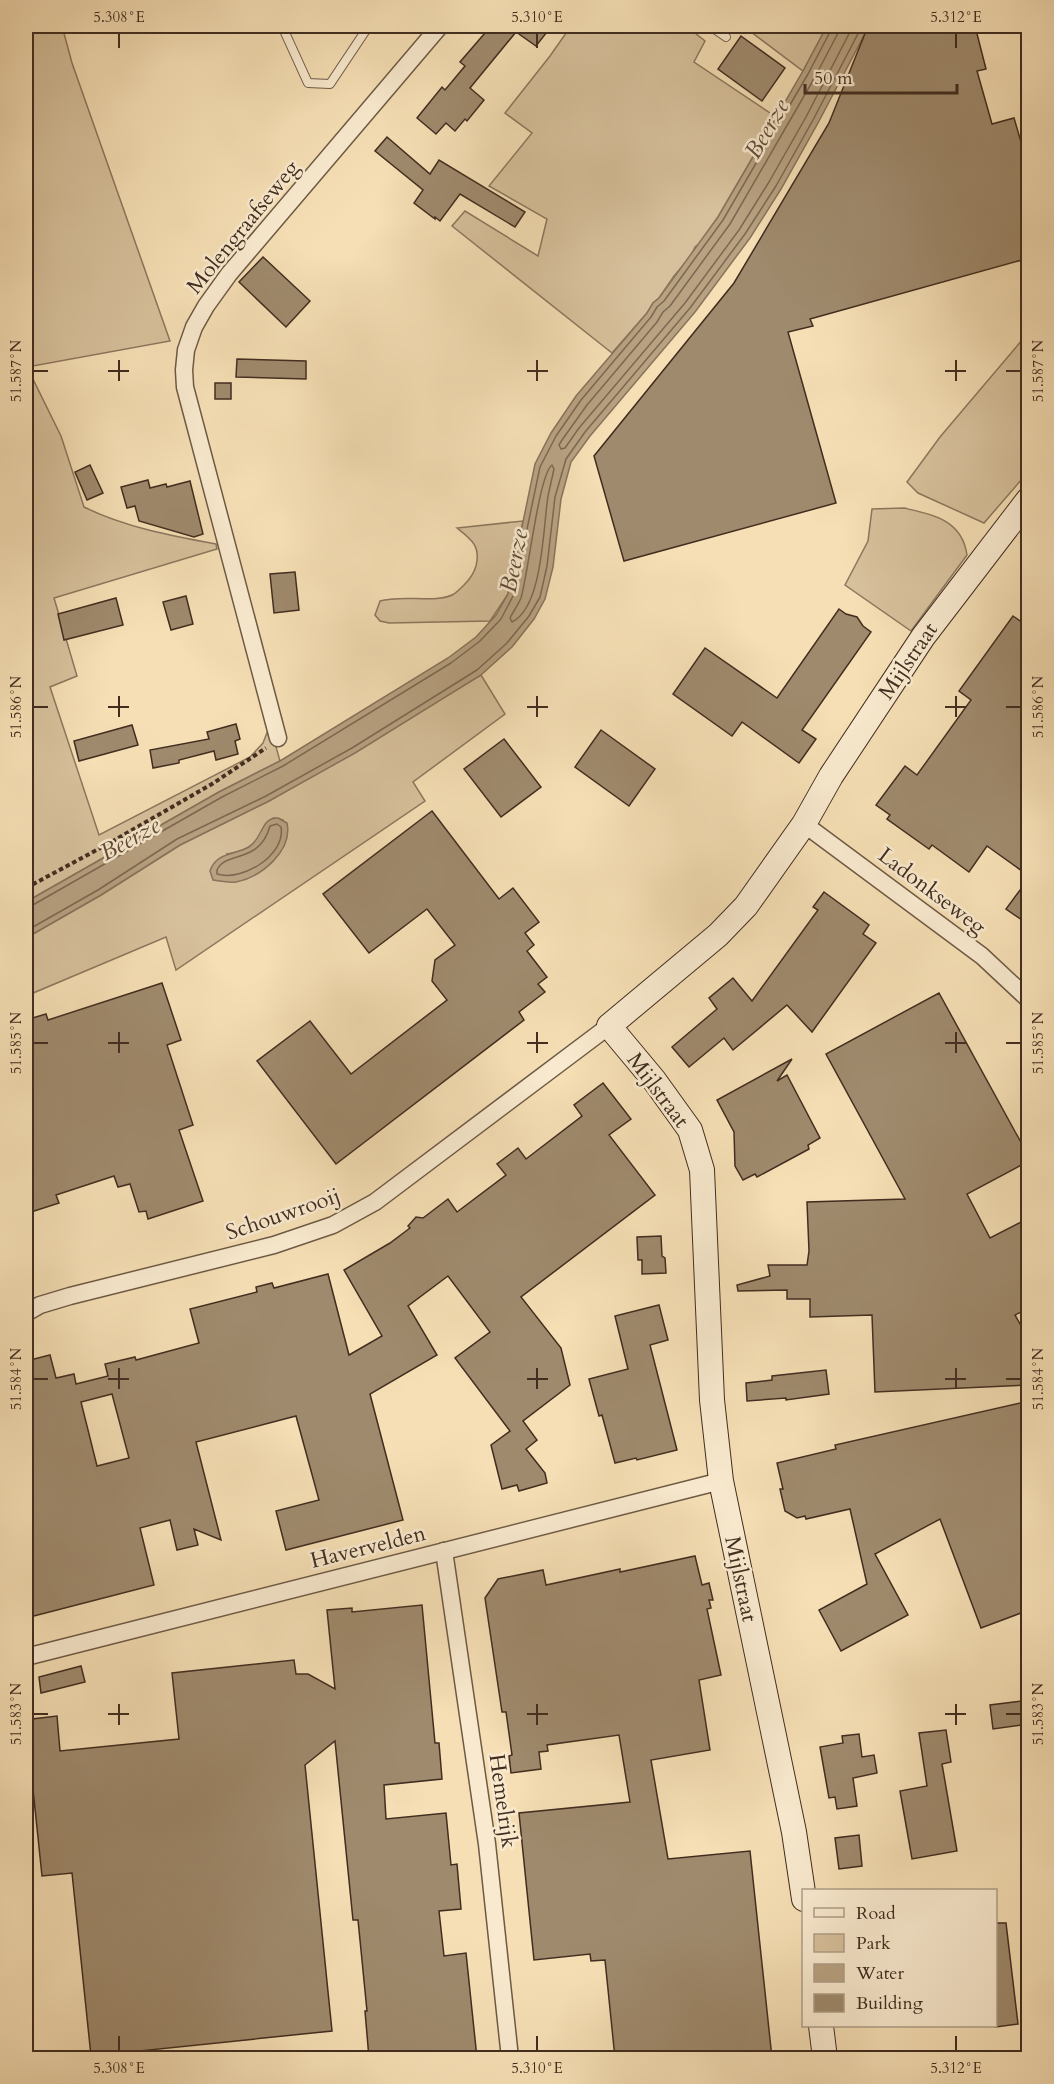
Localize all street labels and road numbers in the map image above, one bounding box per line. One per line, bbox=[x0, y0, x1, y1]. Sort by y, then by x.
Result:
street label: Molengraafseweg bbox=[180, 153, 307, 300]
street label: Mijlstraat bbox=[871, 617, 945, 705]
street label: Ladonkseweg bbox=[872, 840, 993, 942]
street label: Mijlstraat bbox=[620, 1046, 696, 1134]
street label: Schouwrooij bbox=[222, 1180, 344, 1248]
street label: Havervelden bbox=[307, 1518, 429, 1576]
street label: Mijlstraat bbox=[717, 1533, 765, 1625]
street label: Hemelrijk bbox=[482, 1752, 524, 1850]

